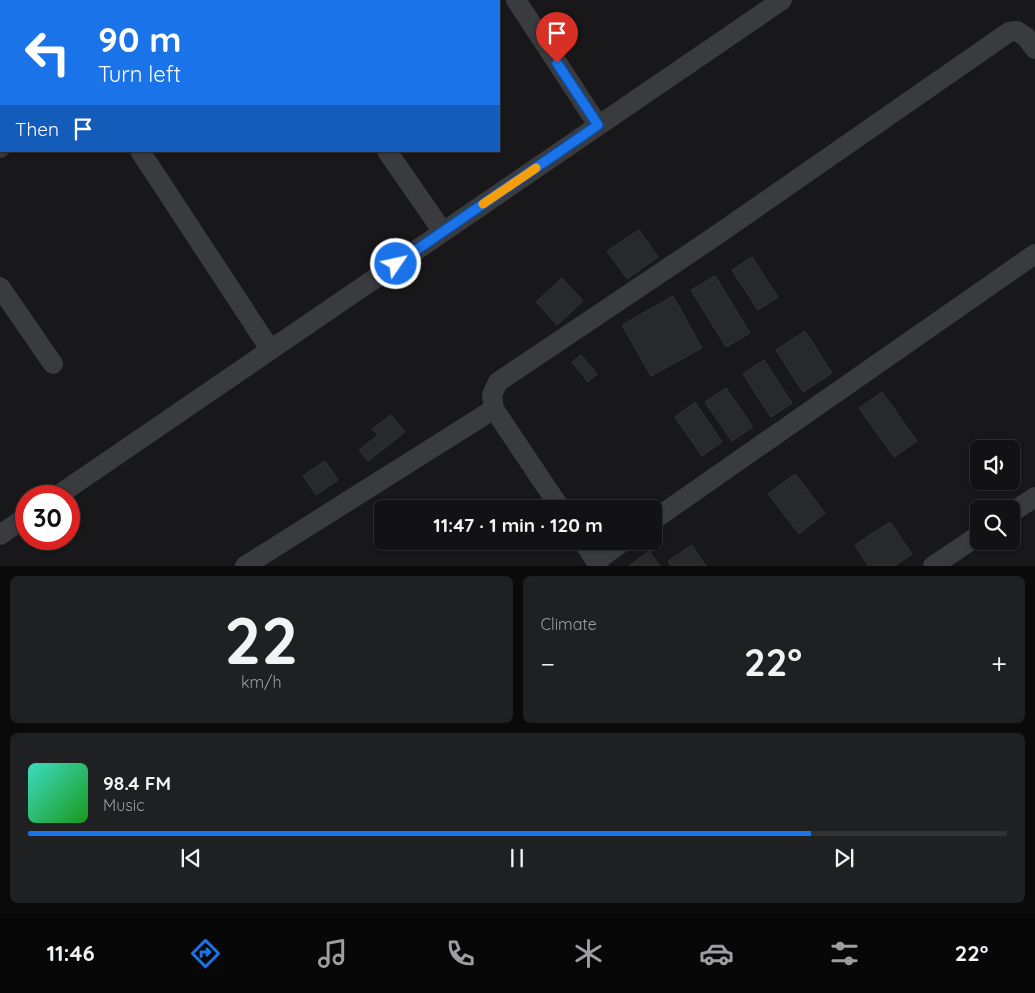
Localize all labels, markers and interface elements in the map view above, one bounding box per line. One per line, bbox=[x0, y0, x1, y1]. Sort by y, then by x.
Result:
pin bbox=[536, 12, 578, 63]
text: 90 m bbox=[98, 17, 181, 61]
icon: arrive bbox=[543, 19, 571, 47]
icon: left bbox=[15, 20, 80, 85]
text: Turn left bbox=[98, 60, 181, 88]
icon: arrive bbox=[69, 115, 97, 143]
text: Then bbox=[15, 117, 59, 141]
position arrow bbox=[369, 237, 421, 289]
map controls bbox=[970, 440, 1020, 550]
button: sound bbox=[970, 440, 1020, 490]
speed limit sign: 30 bbox=[15, 485, 80, 550]
button: search bbox=[970, 500, 1020, 550]
text: 11:47 · 1 min · 120 m bbox=[433, 513, 603, 537]
text: 22 bbox=[224, 599, 298, 680]
text: Climate bbox=[541, 614, 597, 634]
text: 22° bbox=[744, 638, 802, 686]
text: − bbox=[541, 646, 555, 681]
text: + bbox=[991, 646, 1007, 681]
text: km/h bbox=[241, 672, 282, 692]
text: 98.4 FM bbox=[103, 771, 171, 795]
text: Music bbox=[103, 795, 145, 815]
icon: previous bbox=[177, 844, 205, 872]
icon: pause bbox=[503, 844, 531, 872]
icon: next bbox=[830, 844, 858, 872]
icon: directions bbox=[188, 936, 223, 971]
icon: music bbox=[315, 936, 350, 971]
icon: phone bbox=[443, 936, 478, 971]
icon: climate bbox=[571, 936, 606, 971]
icon: car bbox=[699, 936, 734, 971]
icon: filters bbox=[827, 936, 862, 971]
text: 11:46 bbox=[46, 939, 95, 967]
text: 22° bbox=[955, 939, 988, 967]

